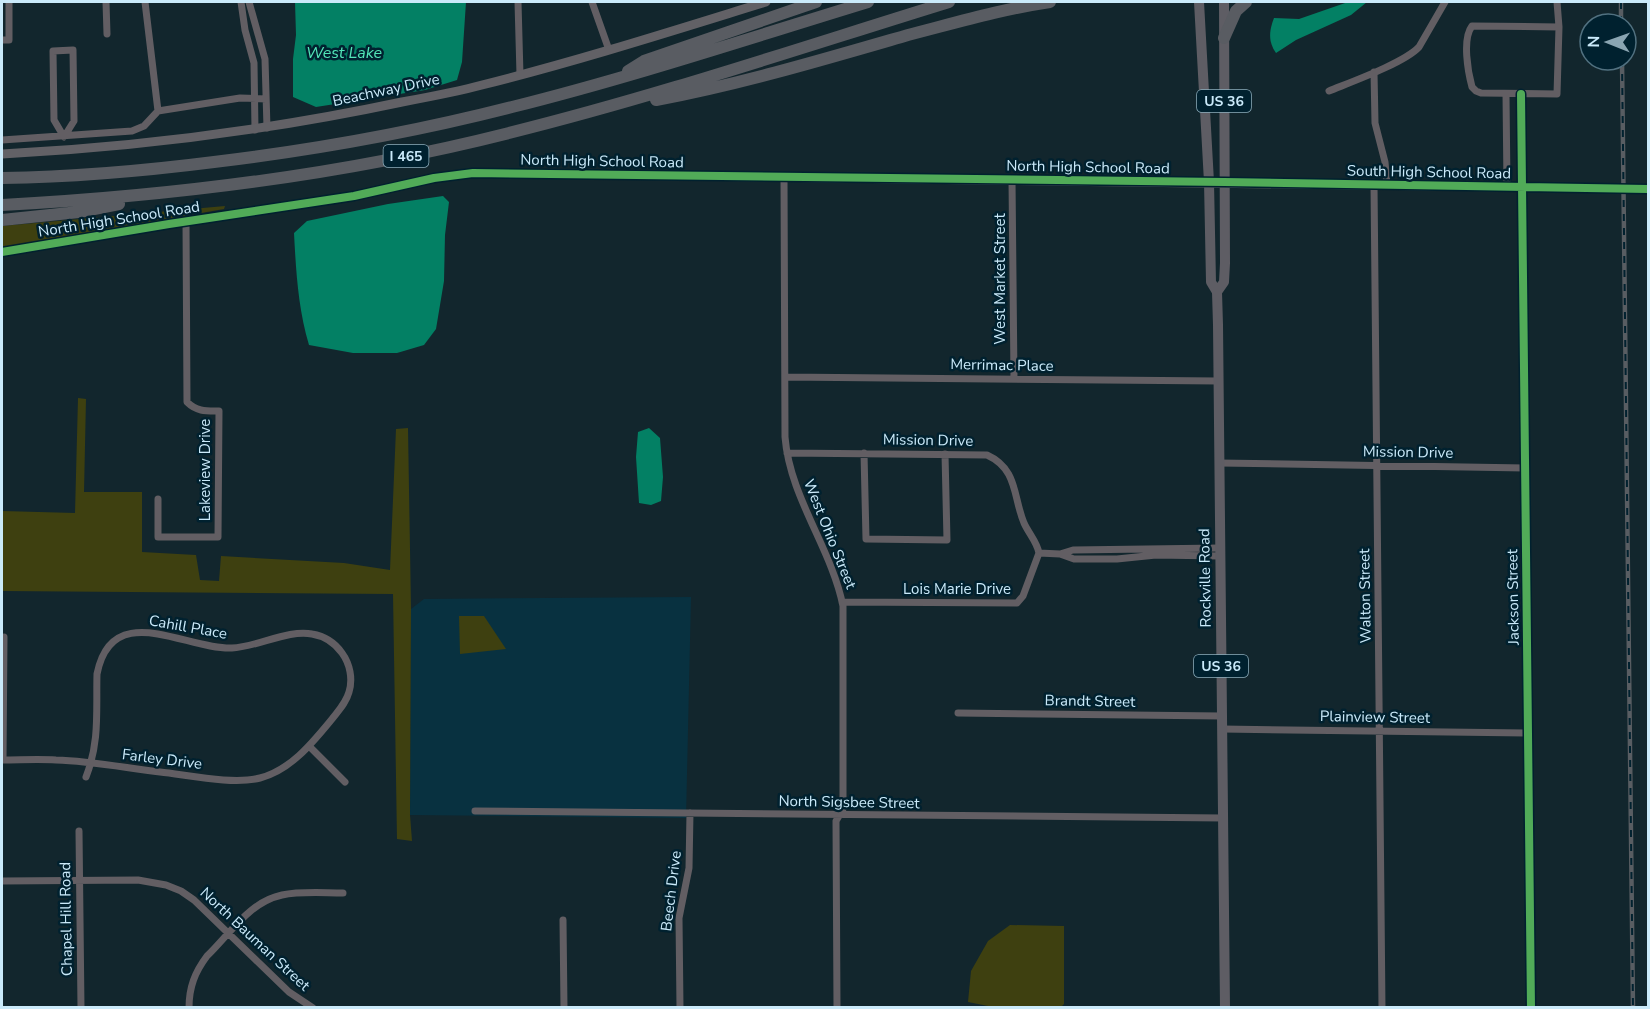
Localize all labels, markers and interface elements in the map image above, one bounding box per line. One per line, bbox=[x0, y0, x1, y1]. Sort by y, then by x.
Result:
north arrow bbox=[1578, 12, 1638, 72]
text: N bbox=[1583, 36, 1605, 48]
water label: West Lake bbox=[306, 42, 382, 64]
street label: Beachway Drive bbox=[331, 69, 441, 111]
road number: US 36 bbox=[1197, 90, 1251, 112]
road number: I 465 bbox=[384, 145, 428, 167]
street label: North High School Road bbox=[520, 150, 684, 172]
street label: North High School Road bbox=[1006, 156, 1170, 178]
street label: South High School Road bbox=[1347, 161, 1511, 183]
street label: North High School Road bbox=[37, 196, 201, 242]
street label: West Market Street bbox=[990, 213, 1010, 345]
street label: Merrimac Place bbox=[950, 354, 1054, 376]
street label: Lakeview Drive bbox=[195, 419, 215, 521]
street label: Mission Drive bbox=[883, 429, 973, 451]
street label: Mission Drive bbox=[1363, 441, 1453, 463]
street label: West Ohio Street bbox=[799, 476, 861, 592]
street label: Rockville Road bbox=[1194, 528, 1216, 628]
street label: Walton Street bbox=[1354, 548, 1376, 644]
street label: Jackson Street bbox=[1502, 548, 1524, 646]
street label: Lois Marie Drive bbox=[903, 579, 1011, 599]
street label: Cahill Place bbox=[147, 610, 229, 644]
road number: US 36 bbox=[1194, 655, 1248, 677]
street label: Brandt Street bbox=[1044, 690, 1136, 712]
street label: Plainview Street bbox=[1320, 706, 1431, 728]
street label: Farley Drive bbox=[121, 744, 203, 774]
street label: North Sigsbee Street bbox=[778, 791, 920, 813]
street label: Beech Drive bbox=[656, 850, 686, 932]
street label: Chapel Hill Road bbox=[55, 862, 77, 976]
street label: North Bauman Street bbox=[196, 883, 315, 996]

